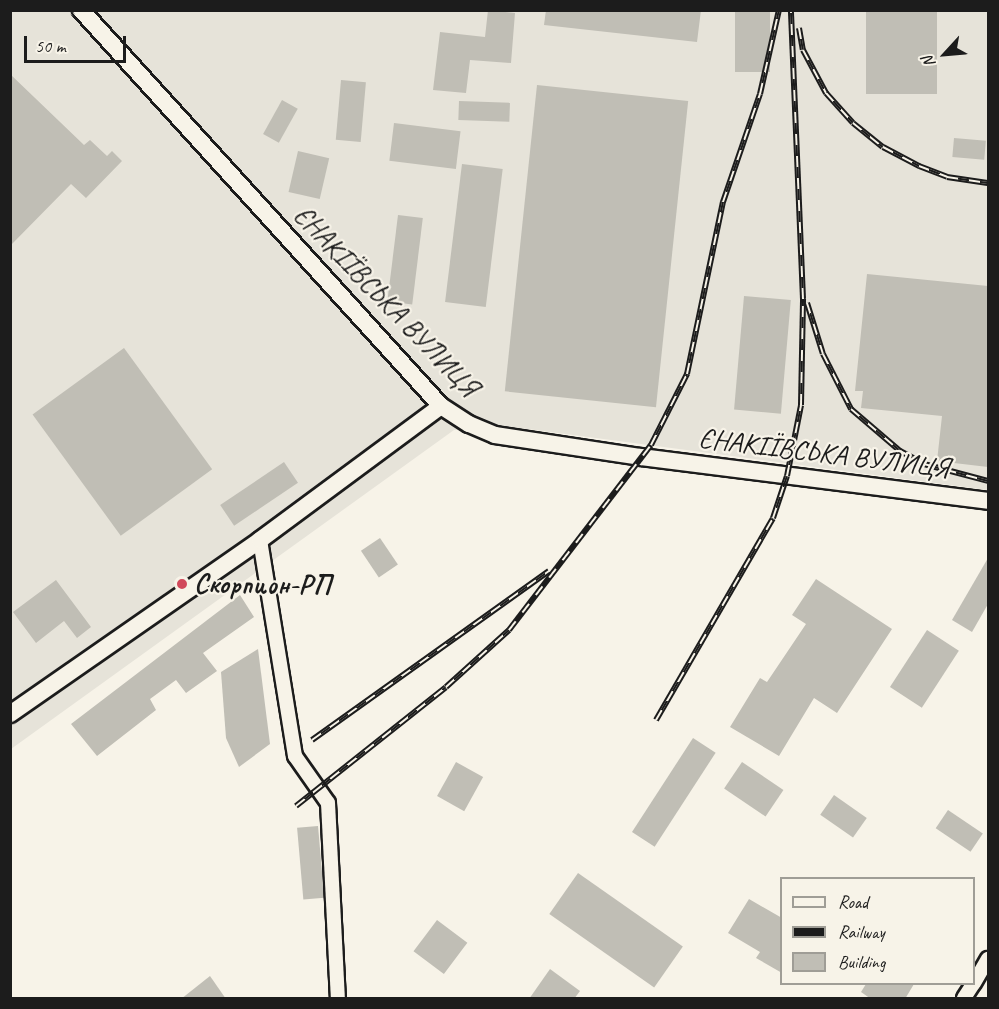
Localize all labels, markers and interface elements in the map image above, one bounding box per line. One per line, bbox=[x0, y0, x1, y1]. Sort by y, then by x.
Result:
scale bar bbox=[27, 24, 129, 62]
north arrow bbox=[915, 24, 975, 84]
text: 50 m bbox=[35, 35, 66, 57]
text: N bbox=[918, 53, 940, 71]
street label: ЄНАКІЇВСЬКА ВУЛИЦЯ bbox=[287, 199, 485, 403]
street label: ЄНАКІЇВСЬКА ВУЛИЦЯ bbox=[698, 421, 950, 485]
place label: Скорпион-РП bbox=[194, 567, 330, 601]
marker: Скорпион-РП bbox=[175, 577, 189, 591]
legend bbox=[780, 877, 975, 985]
text: Road bbox=[838, 891, 868, 913]
text: Railway bbox=[838, 921, 885, 943]
text: Building bbox=[838, 951, 885, 973]

